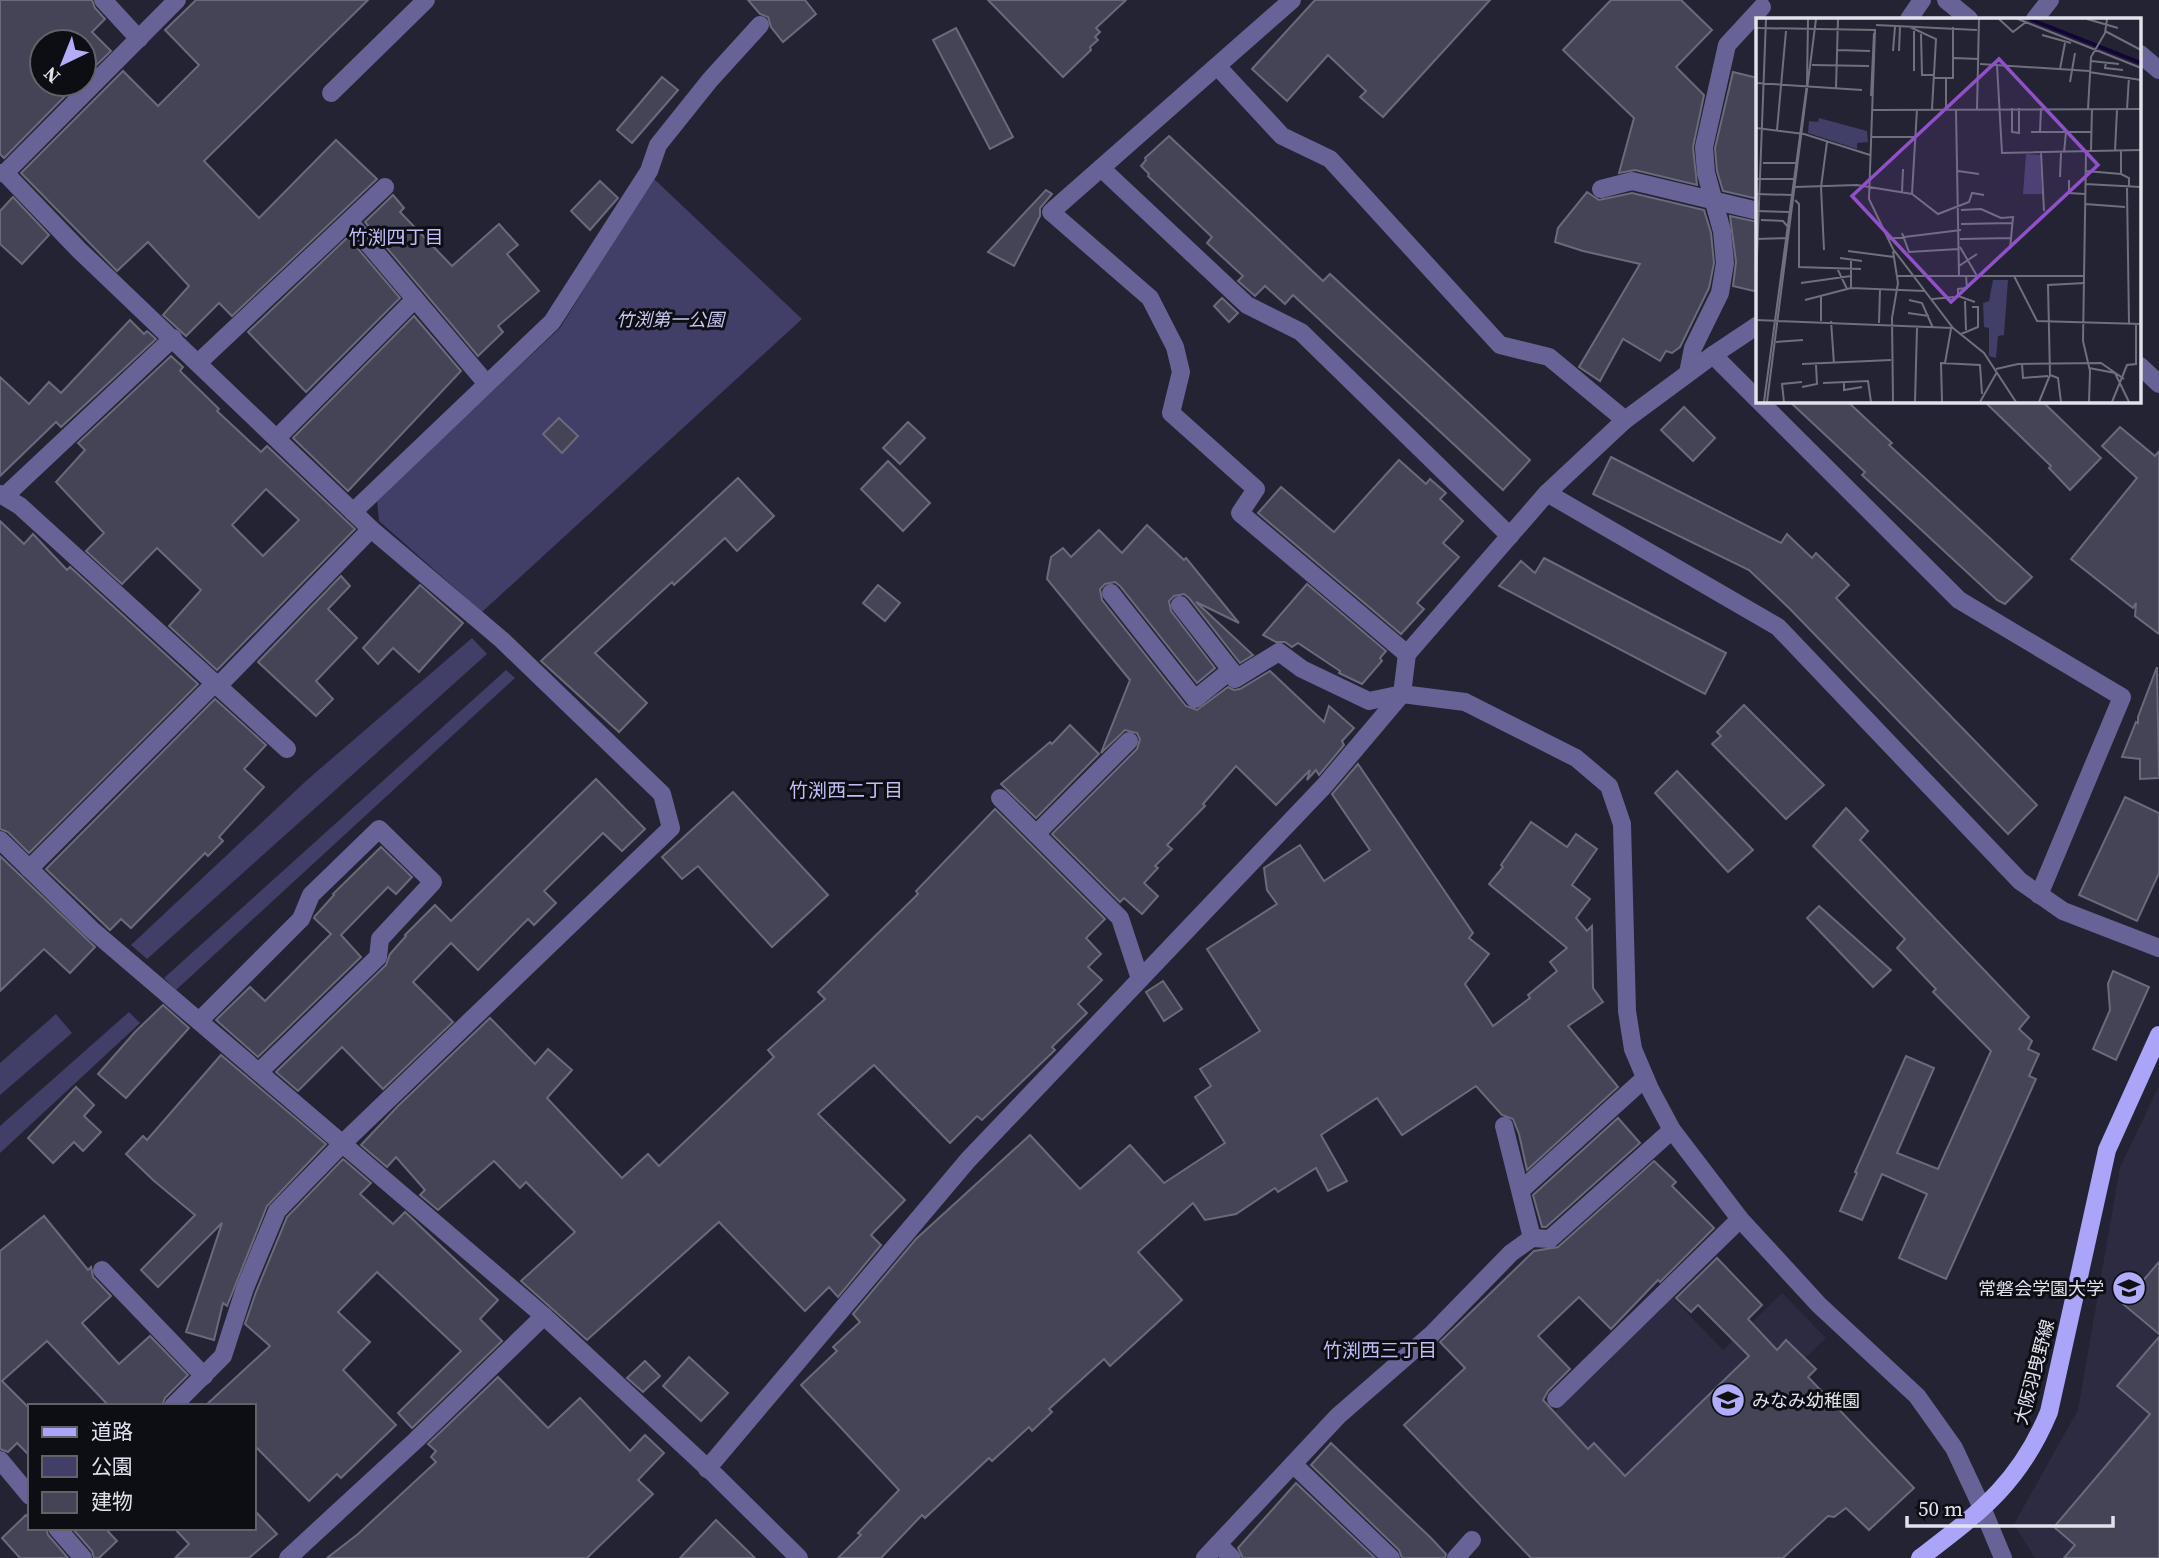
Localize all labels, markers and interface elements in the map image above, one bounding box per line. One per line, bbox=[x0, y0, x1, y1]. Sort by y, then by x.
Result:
inset map bbox=[1756, 18, 2142, 402]
north arrow bbox=[28, 28, 98, 98]
text: N bbox=[37, 61, 65, 90]
district label: 竹渕四丁目 bbox=[348, 224, 444, 250]
park label: 竹渕第一公園 bbox=[616, 307, 727, 332]
district label: 竹渕西二丁目 bbox=[789, 777, 903, 803]
school or university icon: 常磐会学園大学 bbox=[2110, 1269, 2148, 1307]
place label: 常磐会学園大学 bbox=[1978, 1276, 2104, 1301]
street label: 大阪羽曳野線 bbox=[2008, 1317, 2060, 1427]
district label: 竹渕西三丁目 bbox=[1323, 1337, 1437, 1363]
school or university icon: みなみ幼稚園 bbox=[1709, 1381, 1747, 1419]
place label: みなみ幼稚園 bbox=[1752, 1388, 1860, 1413]
legend bbox=[28, 1404, 256, 1530]
text: 道路 bbox=[91, 1417, 133, 1446]
text: 公園 bbox=[91, 1452, 133, 1481]
scale bar bbox=[1907, 1484, 2114, 1528]
text: 建物 bbox=[91, 1487, 133, 1516]
text: 50 m bbox=[1918, 1494, 1963, 1523]

